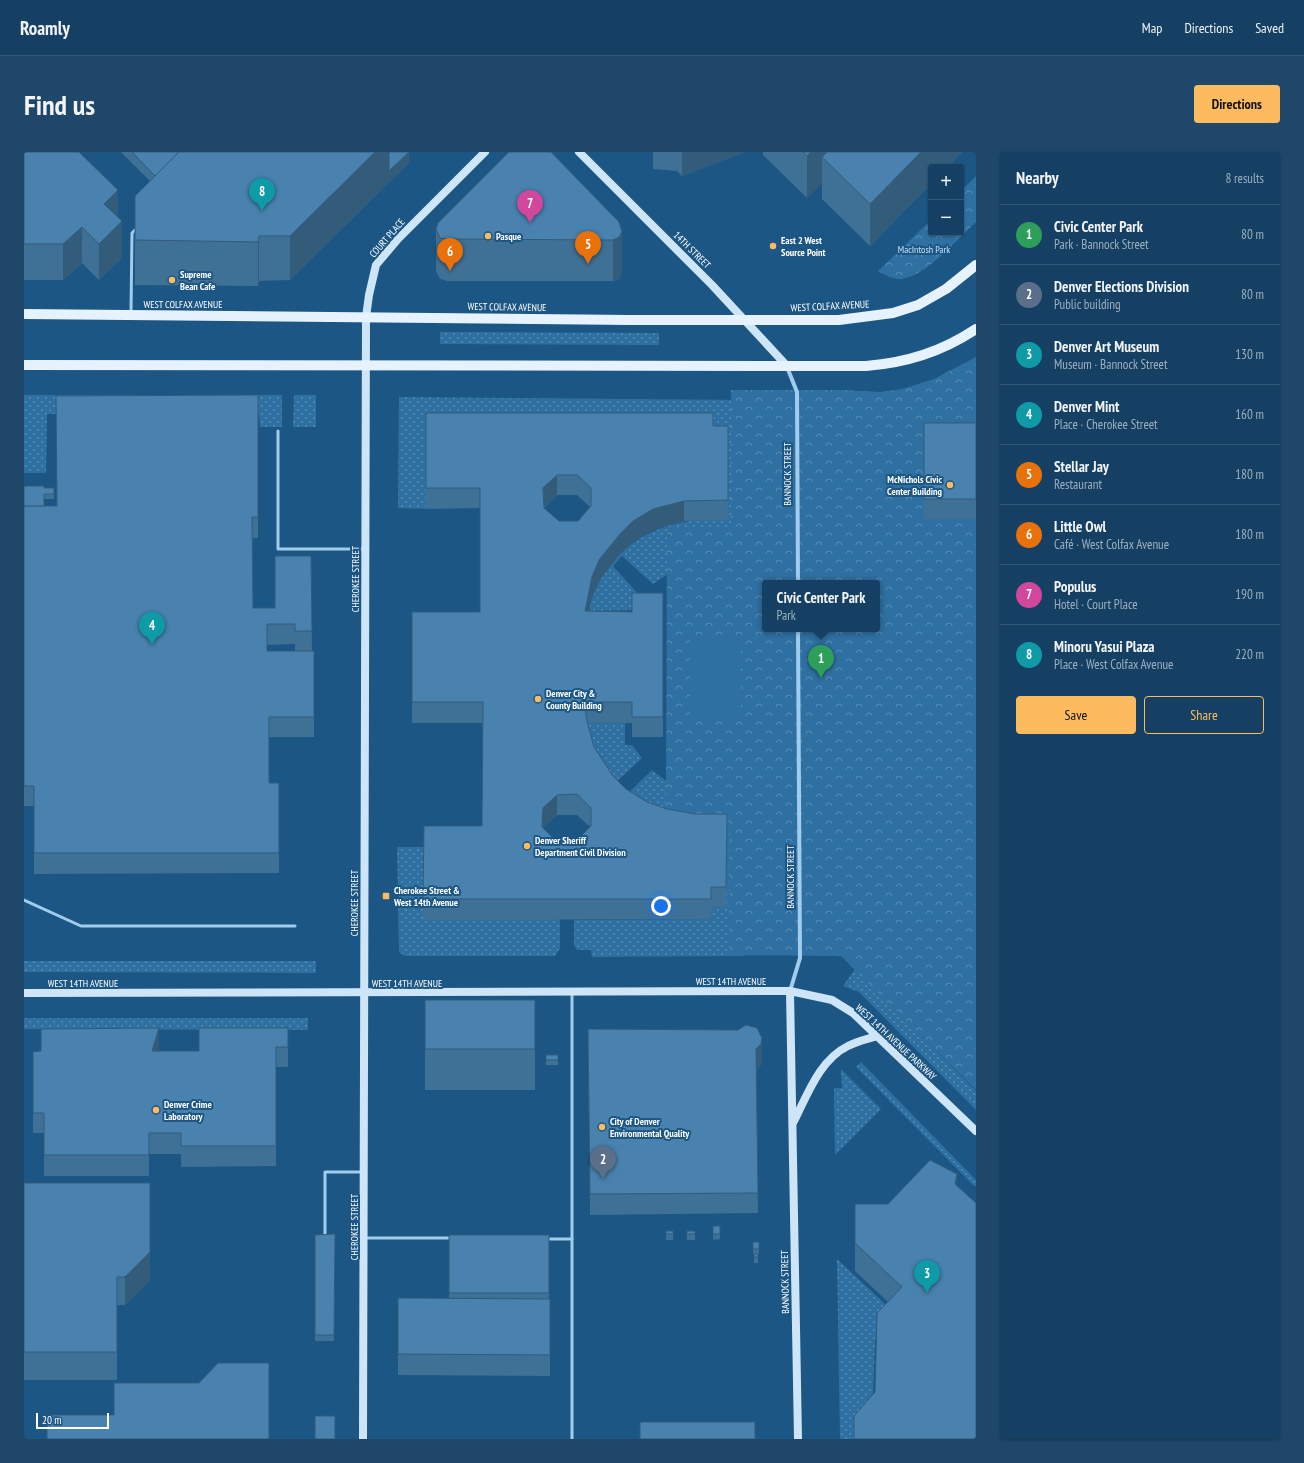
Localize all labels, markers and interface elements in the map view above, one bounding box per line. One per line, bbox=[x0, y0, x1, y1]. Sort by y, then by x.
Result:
text: Roamly bbox=[20, 16, 70, 40]
text: Map bbox=[1142, 19, 1162, 37]
text: Directions bbox=[1184, 19, 1233, 37]
text: Saved bbox=[1255, 19, 1284, 37]
button: Directions bbox=[1194, 85, 1280, 123]
text: Find us bbox=[24, 86, 95, 123]
map controls bbox=[928, 164, 964, 236]
button: + bbox=[928, 164, 964, 200]
text: Nearby bbox=[1016, 167, 1059, 189]
text: 8 results bbox=[1225, 170, 1264, 187]
pin: 8 bbox=[249, 178, 275, 211]
pin: 7 bbox=[517, 190, 543, 223]
button: − bbox=[928, 200, 964, 236]
street label: COURT PLACE bbox=[366, 216, 408, 260]
text: Civic Center Park bbox=[1054, 217, 1143, 236]
text: 1 bbox=[1026, 226, 1032, 243]
text: 80 m bbox=[1241, 226, 1264, 243]
street label: 14TH STREET bbox=[671, 229, 714, 272]
place label: Pasque bbox=[496, 230, 521, 243]
marker: Pasque bbox=[483, 231, 493, 241]
pin: 5 bbox=[575, 231, 601, 264]
place label: East 2 West Source Point bbox=[781, 234, 826, 259]
text: Park · Bannock Street bbox=[1054, 236, 1149, 253]
pin: 6 bbox=[437, 238, 463, 271]
marker: East 2 West Source Point bbox=[768, 241, 778, 251]
park label: MacIntosh Park bbox=[898, 243, 950, 256]
place label: Supreme Bean Cafe bbox=[180, 268, 215, 293]
marker: Supreme Bean Cafe bbox=[167, 275, 177, 285]
text: Denver Elections Division bbox=[1054, 277, 1189, 296]
text: 2 bbox=[1026, 286, 1032, 303]
text: 80 m bbox=[1241, 286, 1264, 303]
text: Public building bbox=[1054, 296, 1121, 313]
street label: WEST COLFAX AVENUE bbox=[790, 297, 870, 315]
street label: WEST COLFAX AVENUE bbox=[144, 298, 222, 311]
street label: WEST COLFAX AVENUE bbox=[467, 300, 547, 314]
text: Denver Art Museum bbox=[1054, 337, 1159, 356]
text: 3 bbox=[1026, 346, 1032, 363]
text: 130 m bbox=[1235, 346, 1264, 363]
text: Museum · Bannock Street bbox=[1054, 356, 1167, 373]
text: Denver Mint bbox=[1054, 397, 1119, 416]
text: 4 bbox=[1026, 406, 1032, 423]
text: 160 m bbox=[1235, 406, 1264, 423]
text: Place · Cherokee Street bbox=[1054, 416, 1158, 433]
street label: BANNOCK STREET bbox=[781, 442, 794, 506]
text: Stellar Jay bbox=[1054, 457, 1109, 476]
text: 5 bbox=[1026, 466, 1032, 483]
text: 180 m bbox=[1235, 466, 1264, 483]
place label: McNichols Civic Center Building bbox=[887, 473, 943, 498]
text: Restaurant bbox=[1054, 476, 1102, 493]
marker: McNichols Civic Center Building bbox=[945, 480, 955, 490]
text: Little Owl bbox=[1054, 517, 1106, 536]
text: 6 bbox=[1026, 526, 1032, 543]
text: 180 m bbox=[1235, 526, 1264, 543]
text: Café · West Colfax Avenue bbox=[1054, 536, 1169, 553]
street label: CHEROKEE STREET bbox=[349, 545, 362, 612]
text: Populus bbox=[1054, 577, 1096, 596]
popup bbox=[762, 580, 880, 632]
text: 7 bbox=[1026, 586, 1032, 603]
text: 190 m bbox=[1235, 586, 1264, 603]
text: Civic Center Park bbox=[777, 588, 865, 607]
text: Hotel · Court Place bbox=[1054, 596, 1138, 613]
text: Park bbox=[777, 607, 796, 624]
pin: 4 bbox=[139, 612, 165, 645]
text: Minoru Yasui Plaza bbox=[1054, 637, 1155, 656]
pin: 1 bbox=[808, 645, 834, 678]
text: 8 bbox=[1026, 646, 1032, 663]
text: 220 m bbox=[1235, 646, 1264, 663]
text: Place · West Colfax Avenue bbox=[1054, 656, 1173, 673]
place label: Denver City & County Building bbox=[546, 687, 602, 712]
marker: Denver City & County Building bbox=[533, 694, 543, 704]
button: Save bbox=[1016, 696, 1136, 734]
button: Share bbox=[1144, 696, 1264, 734]
place label: Denver Sheriff Department Civil Division bbox=[535, 834, 626, 859]
marker: Denver Sheriff Department Civil Division bbox=[522, 841, 532, 851]
street label: BANNOCK STREET bbox=[784, 845, 797, 909]
street label: CHEROKEE STREET bbox=[348, 869, 361, 936]
place label: Cherokee Street & West 14th Avenue bbox=[393, 884, 460, 909]
marker: Cherokee Street & West 14th Avenue bbox=[381, 891, 391, 901]
your location bbox=[651, 896, 671, 916]
street label: WEST 14TH AVENUE bbox=[696, 975, 766, 988]
street label: WEST 14TH AVENUE bbox=[48, 977, 118, 990]
street label: WEST 14TH AVENUE bbox=[372, 977, 442, 990]
street label: WEST 14TH AVENUE PARKWAY bbox=[853, 1001, 940, 1083]
place label: Denver Crime Laboratory bbox=[164, 1098, 212, 1123]
marker: Denver Crime Laboratory bbox=[151, 1105, 161, 1115]
place label: City of Denver Environmental Quality bbox=[610, 1115, 690, 1140]
marker: City of Denver Environmental Quality bbox=[597, 1122, 607, 1132]
pin: 2 bbox=[590, 1146, 616, 1179]
street label: CHEROKEE STREET bbox=[348, 1193, 361, 1260]
street label: BANNOCK STREET bbox=[778, 1250, 792, 1314]
pin: 3 bbox=[914, 1260, 940, 1293]
scale bar bbox=[36, 1411, 109, 1430]
text: 20 m bbox=[42, 1413, 61, 1427]

